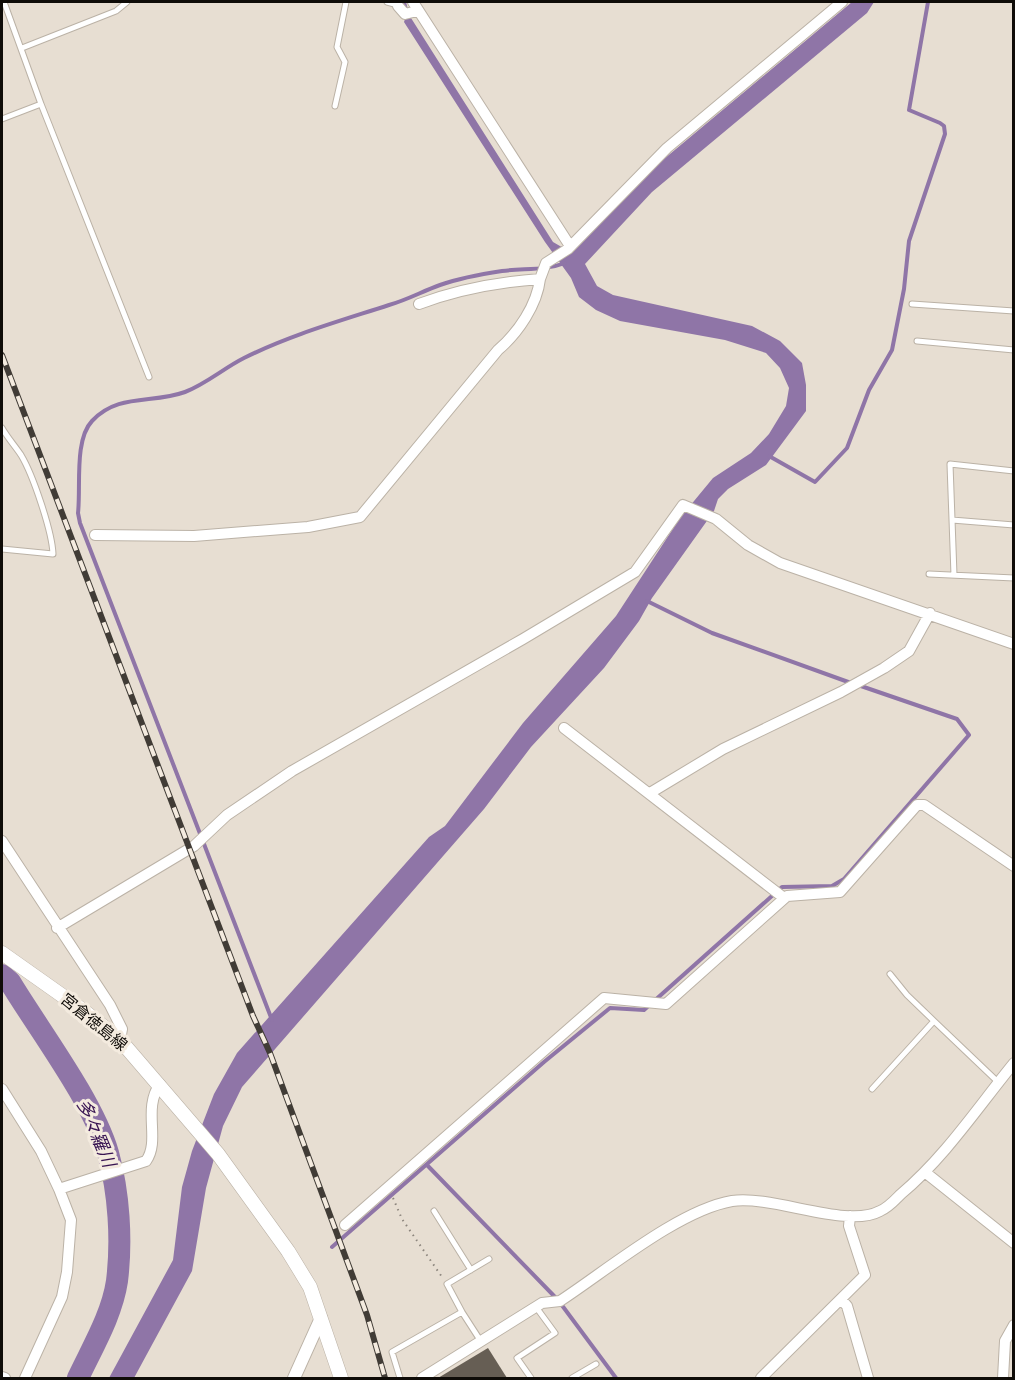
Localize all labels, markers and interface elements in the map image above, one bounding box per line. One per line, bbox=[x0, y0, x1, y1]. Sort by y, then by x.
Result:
street label: 宮倉徳島線 bbox=[57, 989, 131, 1055]
water label: 多々羅川 bbox=[72, 1096, 121, 1172]

